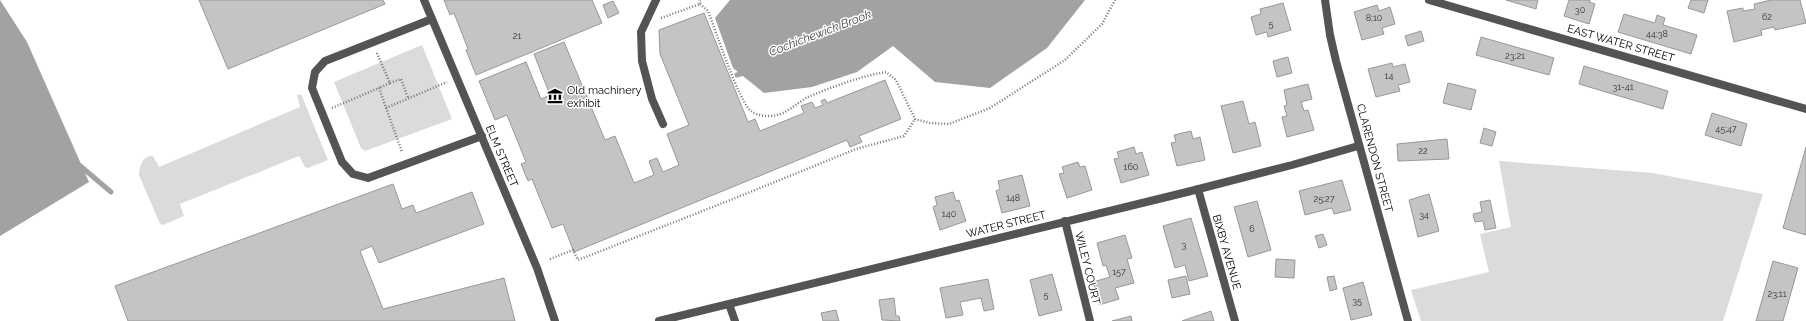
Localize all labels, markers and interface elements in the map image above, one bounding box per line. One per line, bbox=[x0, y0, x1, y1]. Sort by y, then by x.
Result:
house number: 30 bbox=[1575, 5, 1586, 15]
water label: Cochichewick Brook bbox=[767, 7, 874, 59]
house number: 62 bbox=[1762, 12, 1772, 22]
house number: 8;10 bbox=[1366, 13, 1383, 23]
house number: 5 bbox=[1269, 19, 1274, 29]
street label: EAST WATER STREET bbox=[1566, 22, 1676, 65]
house number: 44;38 bbox=[1646, 29, 1668, 39]
house number: 21 bbox=[513, 31, 521, 41]
house number: 23;21 bbox=[1505, 51, 1525, 61]
house number: 14 bbox=[1385, 71, 1393, 81]
house number: 31-41 bbox=[1612, 82, 1634, 92]
place label: Old machinery exhibit bbox=[567, 84, 642, 110]
museum icon: Old machinery exhibit bbox=[546, 87, 564, 105]
street label: CLARENDON STREET bbox=[1354, 102, 1395, 214]
street label: ELM STREET bbox=[483, 123, 521, 189]
house number: 45;47 bbox=[1715, 124, 1737, 134]
house number: 22 bbox=[1418, 146, 1428, 156]
house number: 160 bbox=[1124, 162, 1139, 172]
house number: 148 bbox=[1006, 193, 1020, 203]
house number: 25;27 bbox=[1314, 194, 1335, 204]
street label: WATER STREET bbox=[965, 208, 1048, 241]
house number: 140 bbox=[942, 209, 957, 219]
house number: 34 bbox=[1419, 210, 1429, 220]
street label: BIXBY AVENUE bbox=[1210, 213, 1244, 292]
house number: 6 bbox=[1249, 224, 1255, 234]
street label: WILEY COURT bbox=[1072, 230, 1103, 306]
house number: 3 bbox=[1182, 240, 1187, 250]
house number: 157 bbox=[1112, 267, 1126, 277]
house number: 23;11 bbox=[1767, 289, 1787, 299]
house number: 5 bbox=[1044, 290, 1049, 300]
house number: 35 bbox=[1352, 296, 1362, 306]

